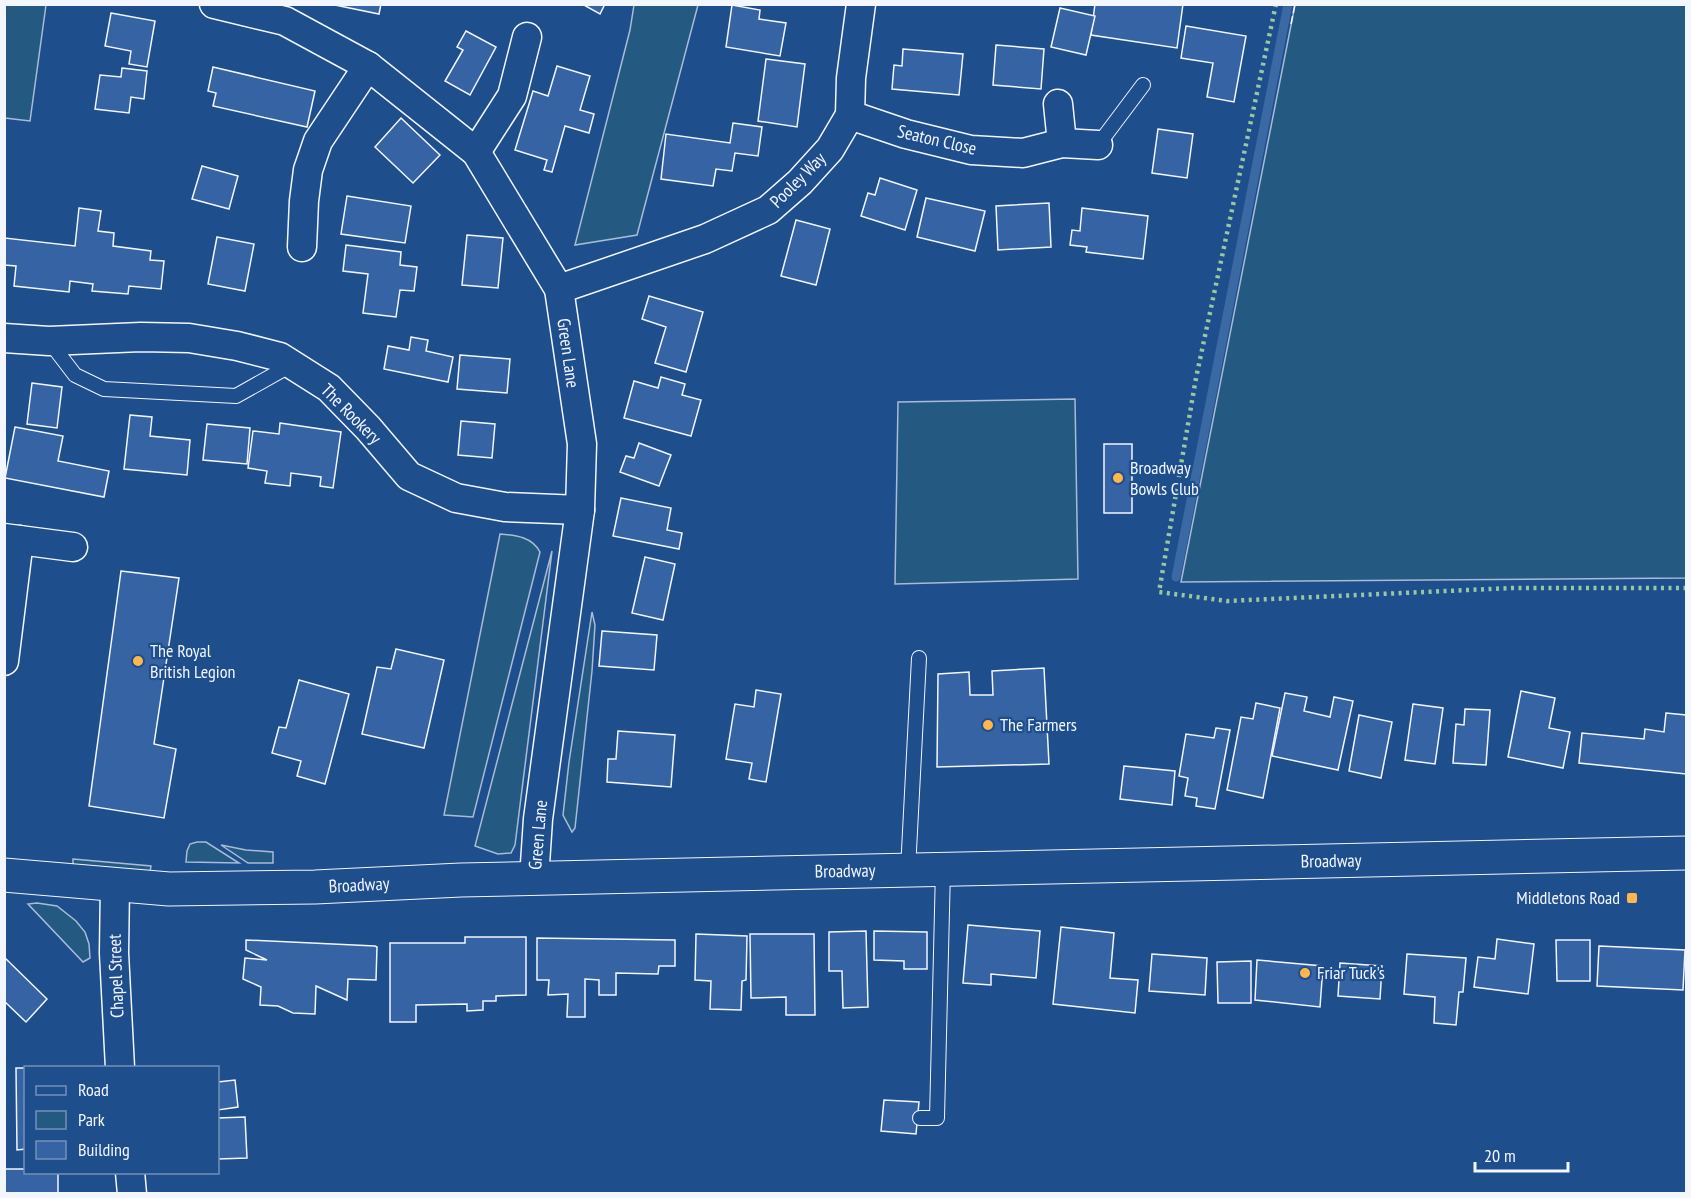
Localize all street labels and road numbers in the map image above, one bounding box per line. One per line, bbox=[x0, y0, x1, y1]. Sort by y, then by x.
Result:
street label: Seaton Close bbox=[895, 119, 979, 160]
street label: Pooley Way bbox=[765, 147, 831, 212]
street label: Green Lane bbox=[552, 317, 585, 389]
street label: The Rookery bbox=[316, 378, 387, 449]
street label: Green Lane bbox=[523, 799, 552, 871]
street label: Broadway bbox=[1300, 848, 1362, 873]
street label: Broadway bbox=[814, 858, 876, 883]
street label: Broadway bbox=[328, 871, 390, 898]
street label: Chapel Street bbox=[103, 934, 128, 1018]

